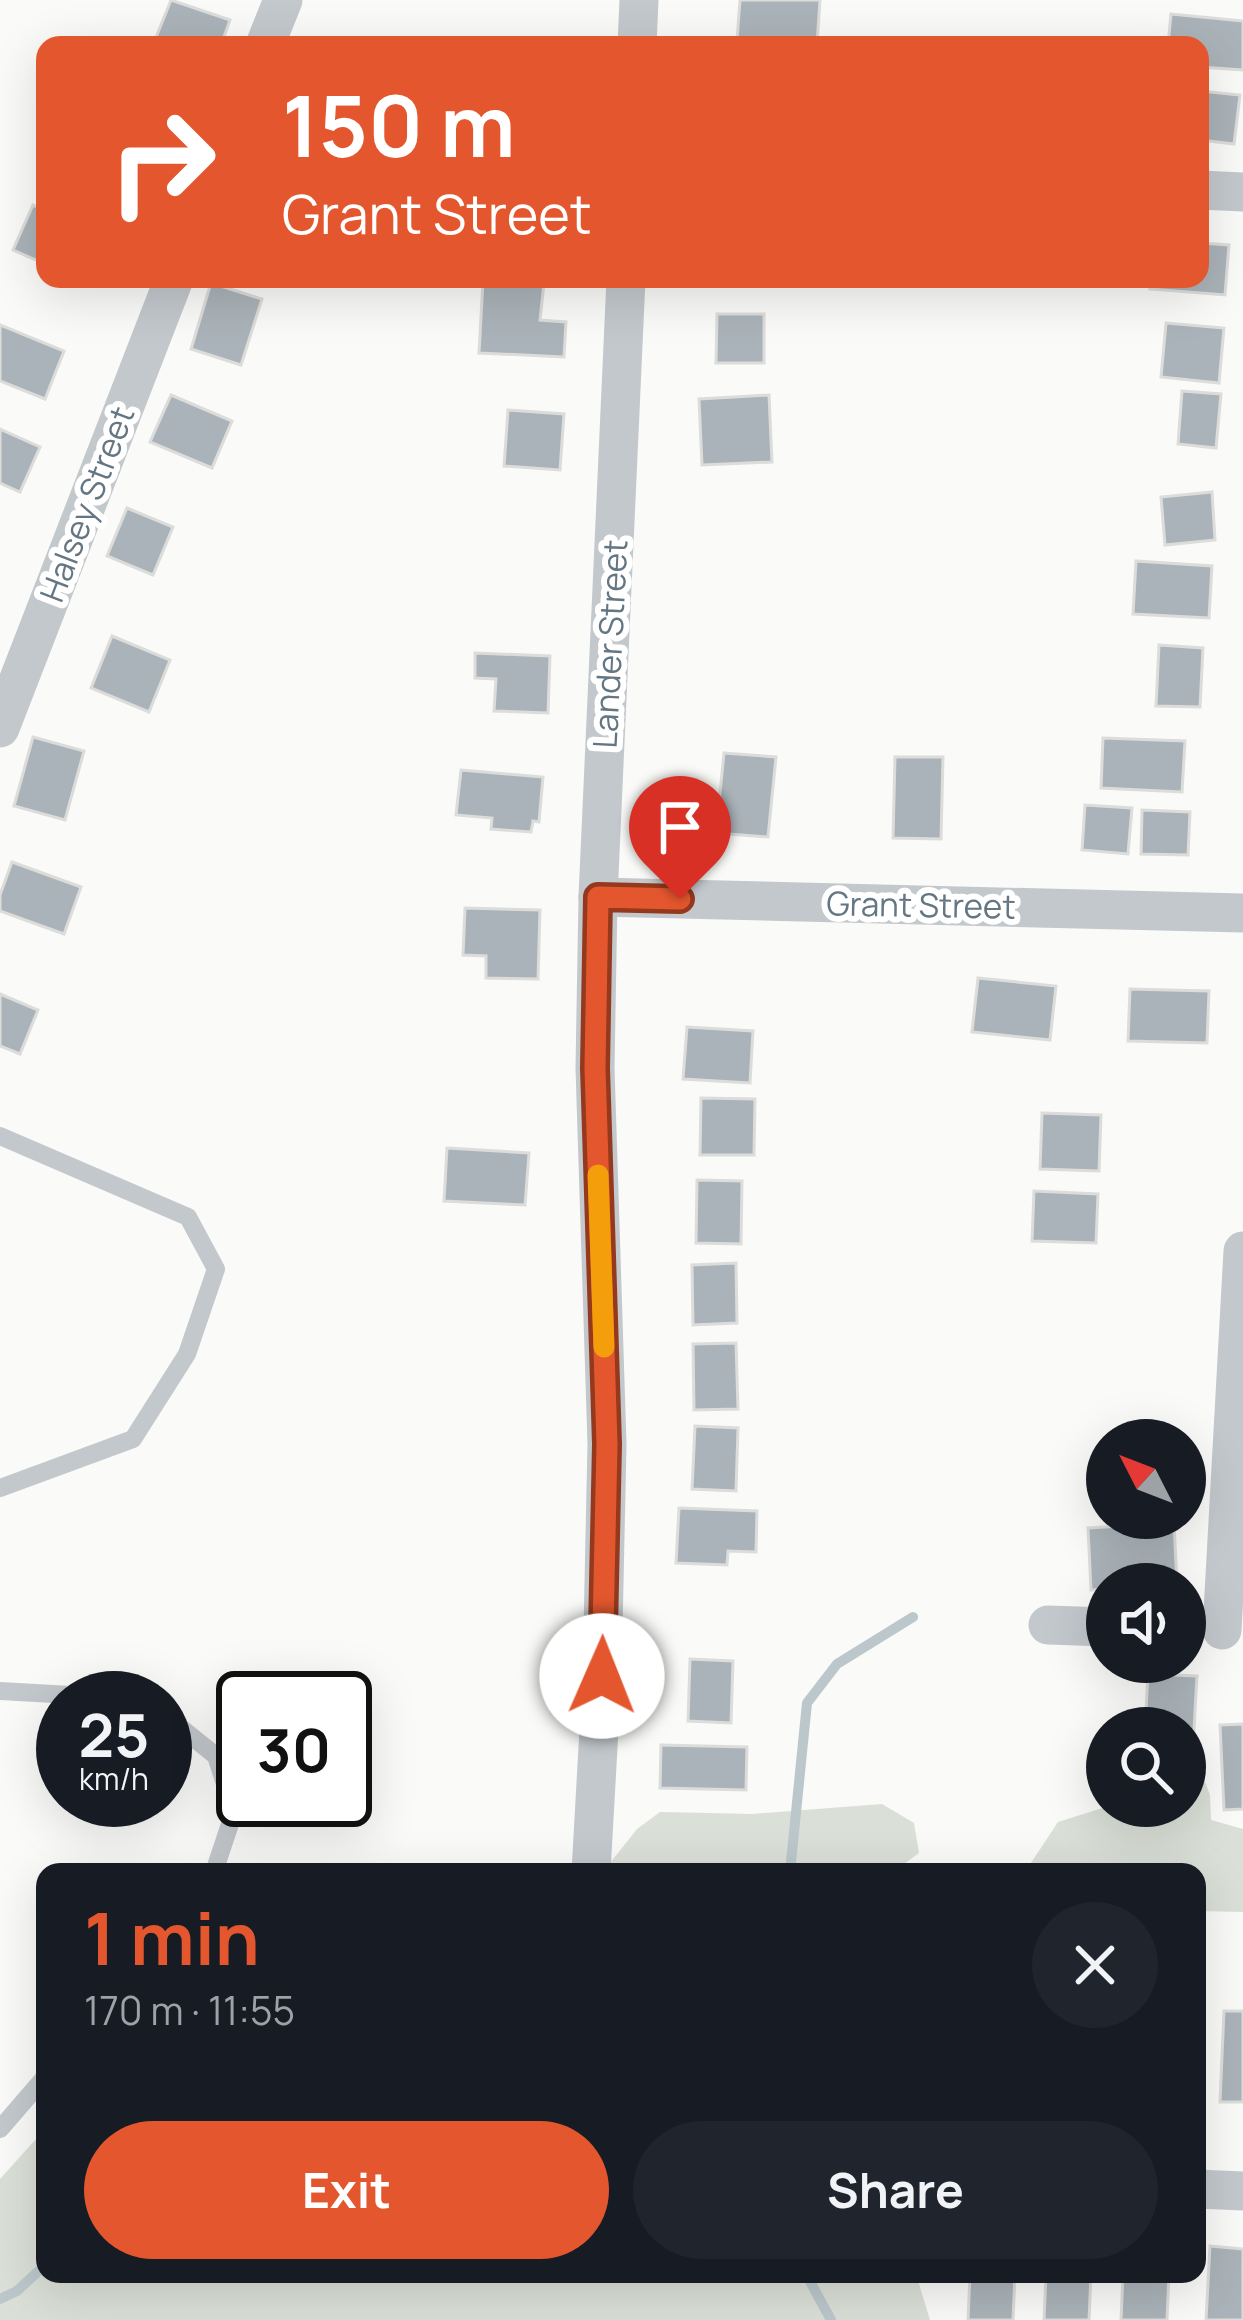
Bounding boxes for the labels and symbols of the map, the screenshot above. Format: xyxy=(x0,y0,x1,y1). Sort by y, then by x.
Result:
street label: Halsey Street xyxy=(29,400,144,608)
street label: Lander Street xyxy=(582,538,637,749)
pin xyxy=(629,776,731,899)
street label: Grant Street xyxy=(826,880,1016,929)
north arrow xyxy=(1086,1419,1206,1539)
position arrow xyxy=(539,1613,665,1739)
speed limit sign: 30 xyxy=(216,1671,372,1827)

